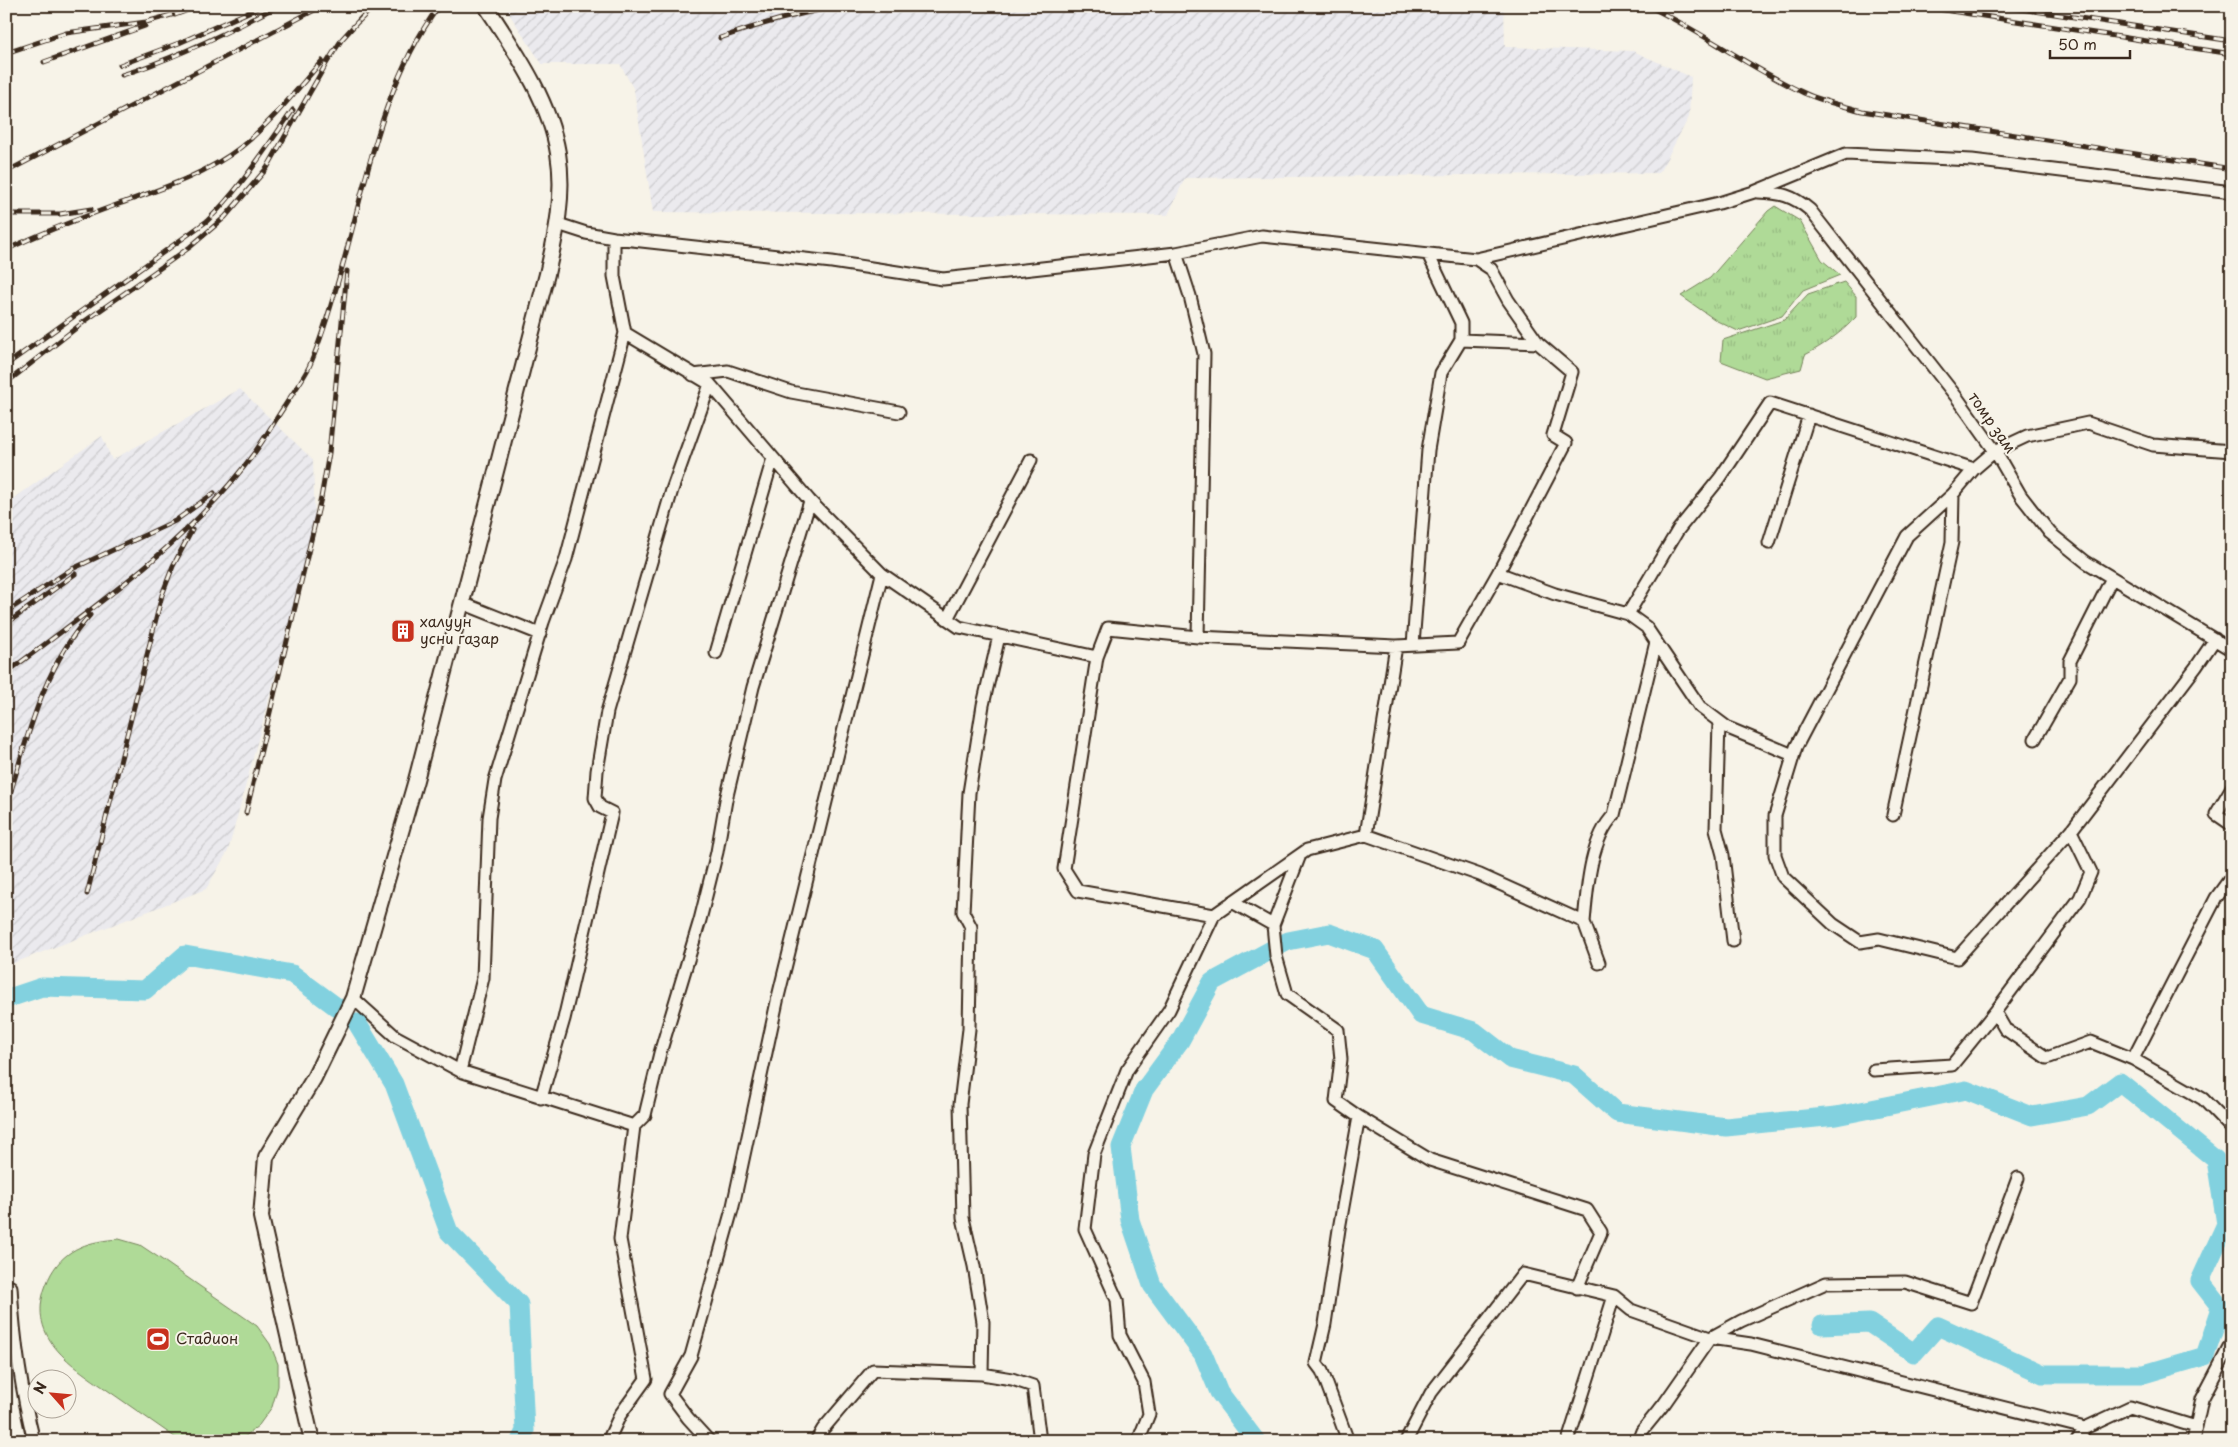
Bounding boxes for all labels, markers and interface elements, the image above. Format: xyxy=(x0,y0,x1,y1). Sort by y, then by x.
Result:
scale bar xyxy=(2050,28,2130,60)
text: 50 m xyxy=(2058,32,2097,55)
street label: томр зам xyxy=(1964,387,2023,458)
place label: халуун усни газар xyxy=(420,609,499,649)
building icon: халуун усни газар xyxy=(390,618,416,644)
sports icon: Стадион xyxy=(145,1326,171,1352)
place label: Стадион xyxy=(176,1326,238,1349)
north arrow xyxy=(28,1370,78,1420)
text: N xyxy=(28,1378,52,1398)

